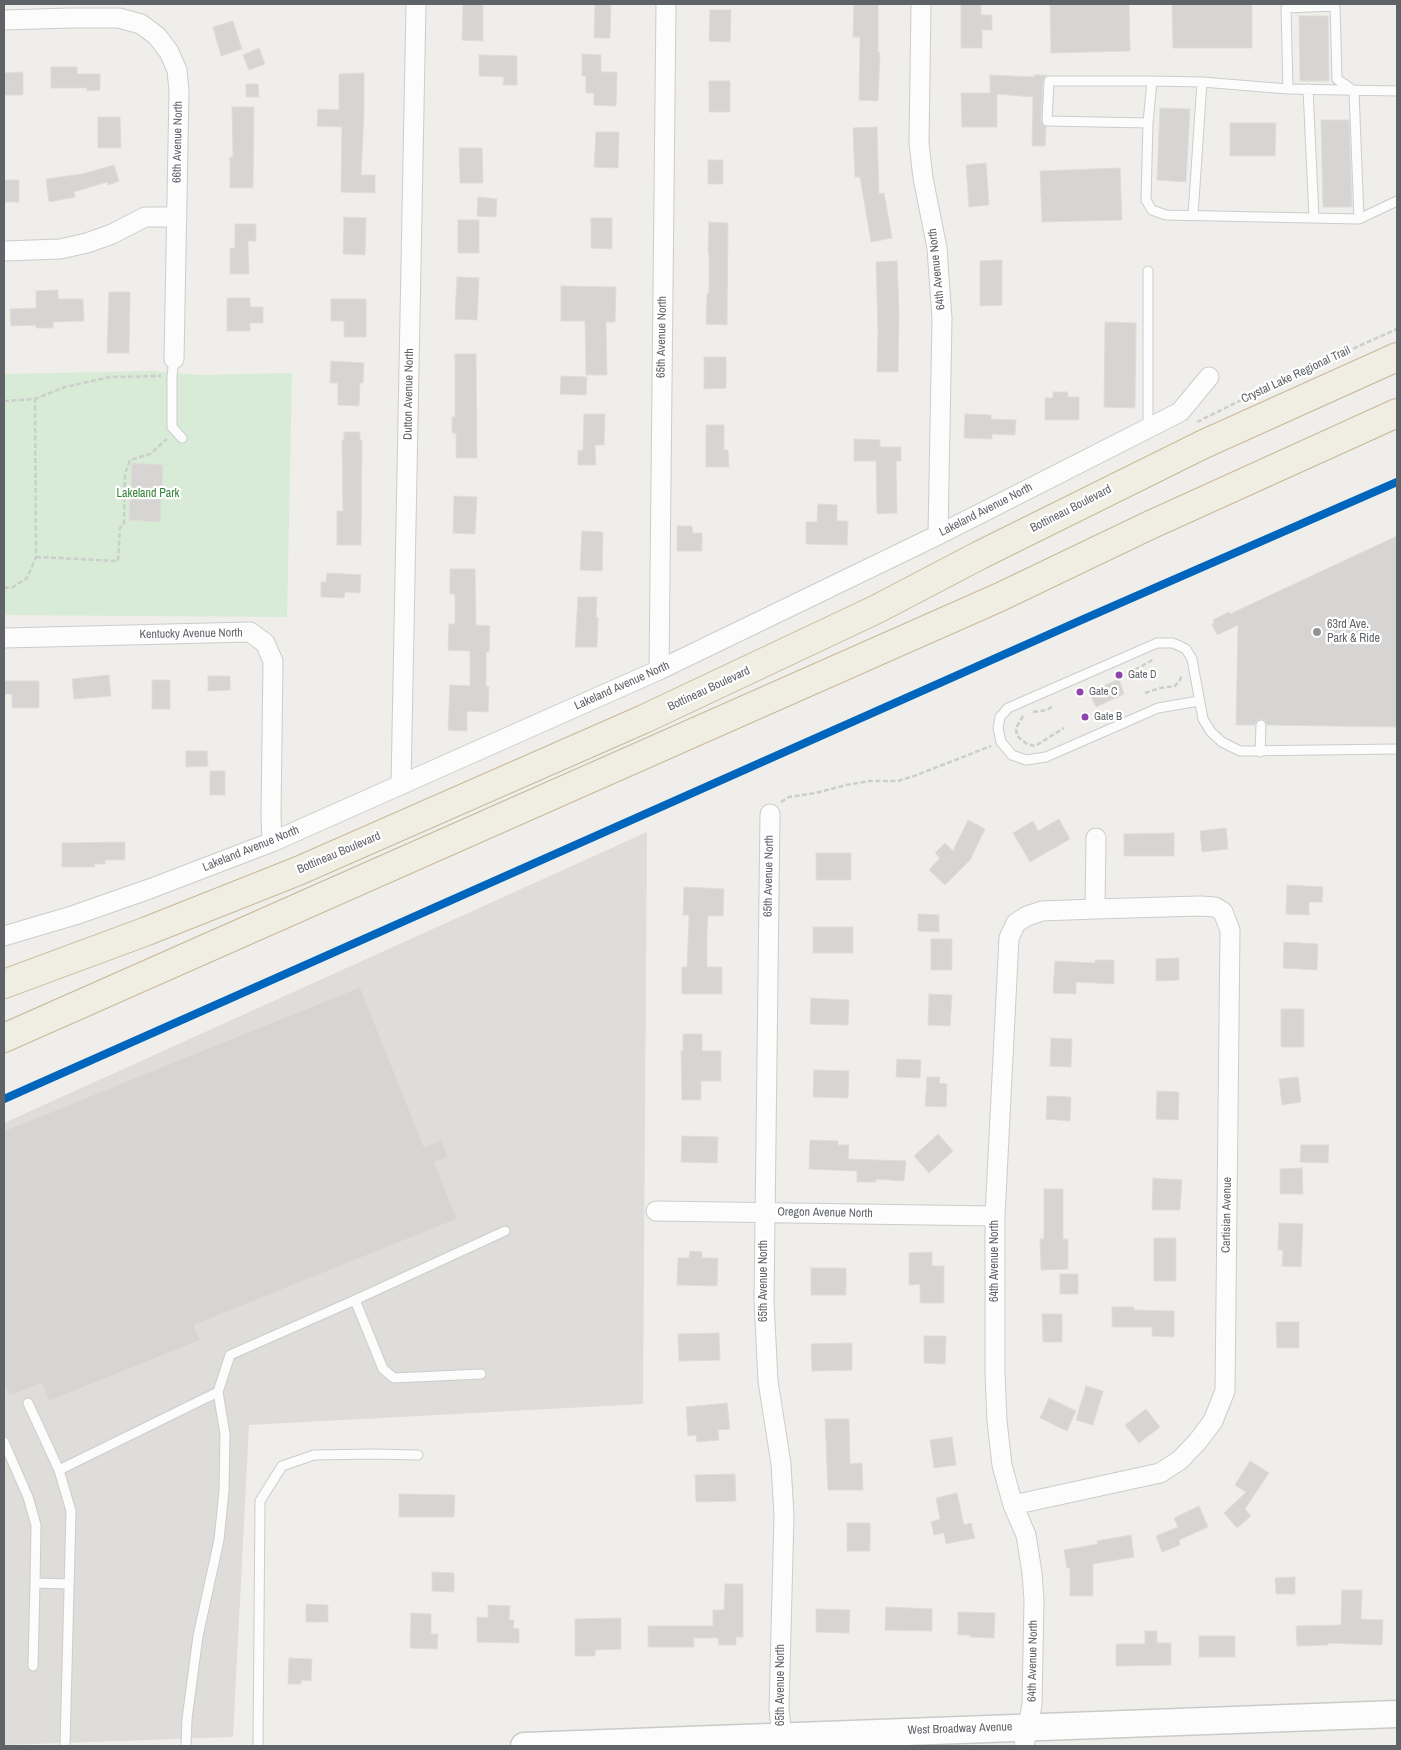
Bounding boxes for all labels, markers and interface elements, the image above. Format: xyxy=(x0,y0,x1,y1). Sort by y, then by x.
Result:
street label: 66th Avenue North xyxy=(170,101,186,183)
street label: 64th Avenue North xyxy=(926,228,948,310)
street label: 65th Avenue North xyxy=(654,296,670,378)
street label: Crystal Lake Regional Trail xyxy=(1239,343,1353,407)
street label: Dutton Avenue North xyxy=(401,348,417,440)
street label: Lakeland Avenue North xyxy=(937,480,1035,540)
street label: Bottineau Boulevard xyxy=(1028,482,1114,536)
park label: Lakeland Park xyxy=(117,487,179,501)
place label: 63rd Ave. Park & Ride xyxy=(1327,618,1380,646)
street label: Kentucky Avenue North xyxy=(139,626,243,642)
marker: 63rd Ave. Park & Ride xyxy=(1311,626,1323,638)
street label: Lakeland Avenue North xyxy=(572,659,672,713)
street label: Bottineau Boulevard xyxy=(666,664,752,714)
place label: Gate D xyxy=(1128,668,1157,682)
marker: Gate D xyxy=(1114,670,1124,680)
place label: Gate C xyxy=(1089,685,1118,699)
marker: Gate C xyxy=(1075,687,1085,697)
place label: Gate B xyxy=(1094,710,1122,724)
marker: Gate B xyxy=(1080,712,1090,722)
street label: Lakeland Avenue North xyxy=(201,823,301,875)
street label: Bottineau Boulevard xyxy=(295,829,383,877)
street label: 65th Avenue North xyxy=(761,835,777,917)
street label: Cartisian Avenue xyxy=(1219,1177,1235,1253)
street label: Oregon Avenue North xyxy=(777,1205,873,1221)
street label: 64th Avenue North xyxy=(988,1220,1002,1302)
street label: 65th Avenue North xyxy=(757,1240,771,1322)
street label: 64th Avenue North xyxy=(1025,1620,1041,1702)
street label: 65th Avenue North xyxy=(774,1644,788,1726)
street label: West Broadway Avenue xyxy=(907,1720,1013,1738)

